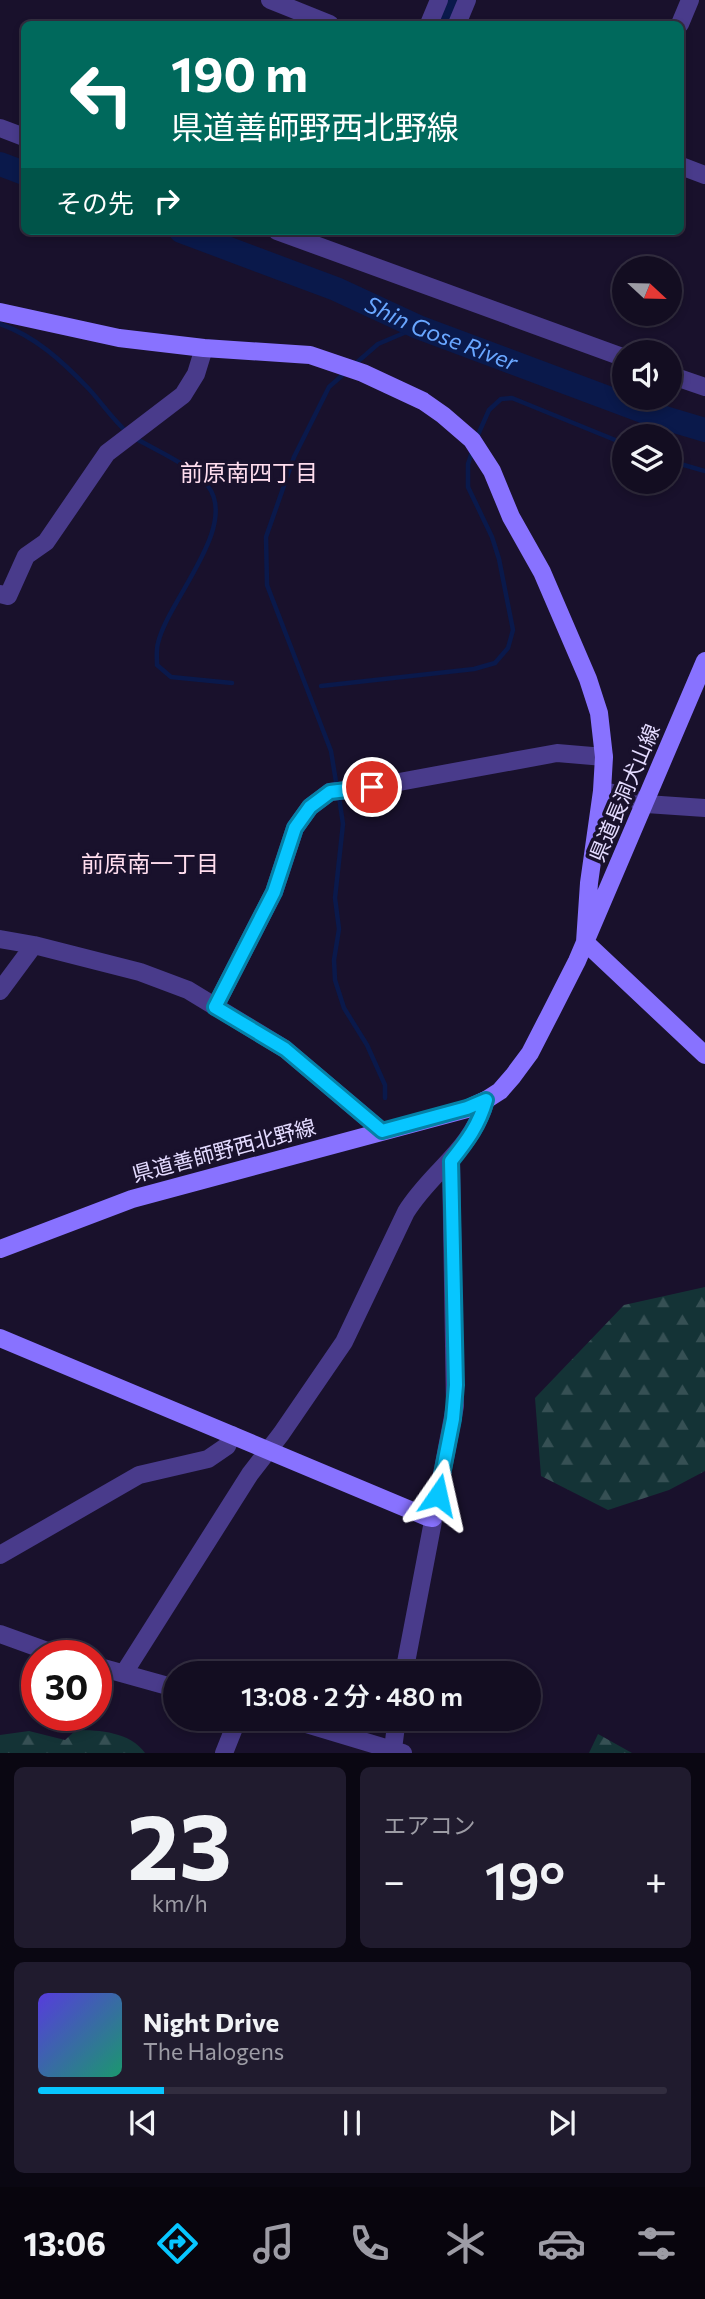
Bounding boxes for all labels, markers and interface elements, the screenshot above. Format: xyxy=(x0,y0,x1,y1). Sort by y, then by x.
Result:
text: 190 m xyxy=(171,42,308,102)
icon: left xyxy=(56,49,147,140)
text: 県道善師野西北野線 xyxy=(171,106,459,146)
icon: right xyxy=(148,182,186,220)
text: その先 xyxy=(56,187,134,218)
north arrow xyxy=(612,256,682,326)
map controls xyxy=(612,256,682,494)
water label: Shin Gose River xyxy=(361,290,522,376)
button: sound xyxy=(612,340,682,410)
button: layers xyxy=(612,424,682,494)
district label: 前原南四丁目 xyxy=(180,458,318,486)
street label: 県道長洞犬山線 xyxy=(583,720,664,865)
pin xyxy=(342,757,402,817)
icon: arrive xyxy=(353,768,391,806)
district label: 前原南一丁目 xyxy=(81,849,219,877)
street label: 県道善師野西北野線 xyxy=(129,1113,318,1186)
position arrow xyxy=(401,1458,475,1532)
speed limit sign: 30 xyxy=(21,1640,112,1731)
text: 13:08 · 2 分 · 480 m xyxy=(241,1680,463,1711)
text: 23 xyxy=(127,1787,232,1899)
text: エアコン xyxy=(384,1811,476,1839)
text: 19° xyxy=(485,1847,565,1911)
text: − xyxy=(384,1856,405,1903)
text: + xyxy=(645,1856,667,1903)
text: km/h xyxy=(152,1889,208,1917)
text: Night Drive xyxy=(143,2006,279,2037)
text: The Halogens xyxy=(143,2037,284,2065)
icon: previous xyxy=(124,2104,162,2142)
icon: pause xyxy=(333,2104,371,2142)
icon: next xyxy=(543,2104,581,2142)
icon: directions xyxy=(153,2219,202,2268)
icon: music xyxy=(249,2219,298,2268)
icon: phone xyxy=(345,2219,394,2268)
icon: climate xyxy=(441,2219,490,2268)
icon: car xyxy=(537,2219,586,2268)
icon: filters xyxy=(632,2219,681,2268)
text: 13:06 xyxy=(23,2223,106,2263)

